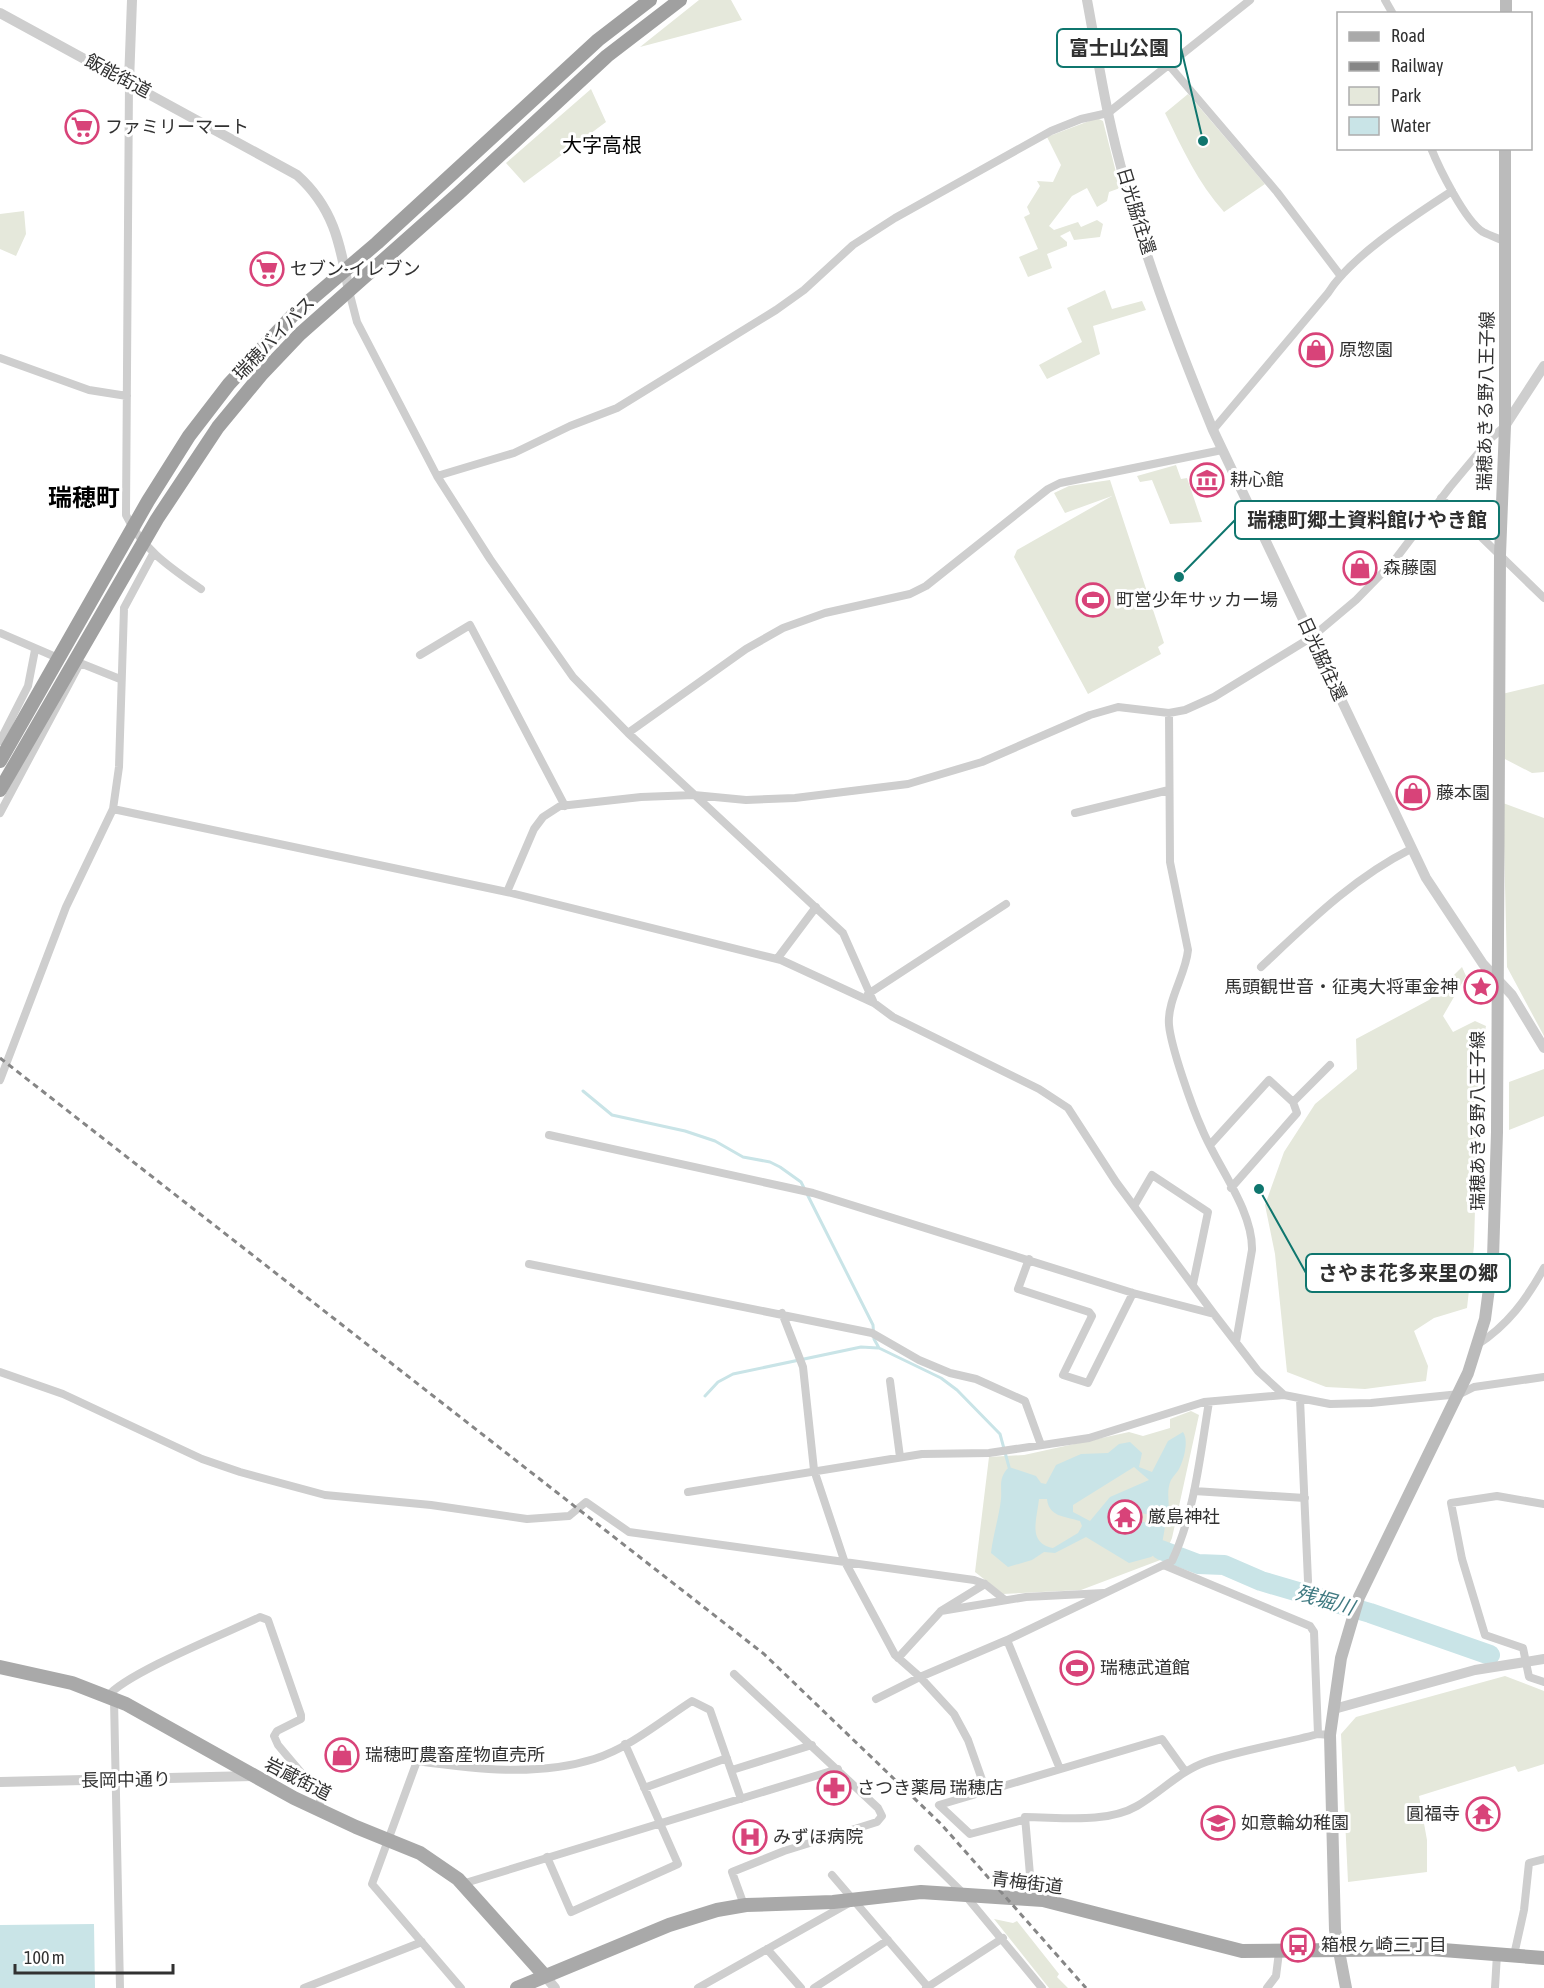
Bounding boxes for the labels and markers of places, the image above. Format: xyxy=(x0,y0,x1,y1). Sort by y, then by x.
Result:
callout: 富士山公園 xyxy=(1057,29,1181,67)
supermarket icon: ファミリーマート xyxy=(64,109,100,145)
place label: ファミリーマート xyxy=(105,116,249,137)
supermarket icon: セブン-イレブン xyxy=(249,251,285,287)
place label: セブン-イレブン xyxy=(290,258,421,279)
shop icon: 原惣園 xyxy=(1298,332,1334,368)
place label: 原惣園 xyxy=(1339,339,1393,360)
museum icon: 耕心館 xyxy=(1189,462,1225,498)
place label: 耕心館 xyxy=(1230,469,1284,490)
callout: 瑞穂町郷土資料館けやき館 xyxy=(1235,501,1499,539)
shop icon: 森藤園 xyxy=(1342,550,1378,586)
place label: 森藤園 xyxy=(1383,557,1437,578)
sports icon: 町営少年サッカー場 xyxy=(1075,582,1111,618)
place label: 町営少年サッカー場 xyxy=(1116,589,1278,610)
shop icon: 藤本園 xyxy=(1395,775,1431,811)
place label: 藤本園 xyxy=(1436,782,1490,803)
place icon: 馬頭観世音・征夷大将軍金神 xyxy=(1463,969,1499,1005)
place label: 馬頭観世音・征夷大将軍金神 xyxy=(1224,976,1458,997)
callout: さやま花多来里の郷 xyxy=(1306,1254,1510,1292)
temple icon: 厳島神社 xyxy=(1107,1499,1143,1535)
place label: 厳島神社 xyxy=(1148,1506,1220,1527)
sports icon: 瑞穂武道館 xyxy=(1059,1650,1095,1686)
place label: 瑞穂武道館 xyxy=(1100,1657,1190,1678)
shop icon: 瑞穂町農畜産物直売所 xyxy=(324,1737,360,1773)
place label: 瑞穂町農畜産物直売所 xyxy=(365,1744,545,1765)
pharmacy icon: さつき薬局 瑞穂店 xyxy=(816,1770,852,1806)
place label: さつき薬局 瑞穂店 xyxy=(857,1777,1003,1798)
temple icon: 圓福寺 xyxy=(1465,1796,1501,1832)
place label: 圓福寺 xyxy=(1406,1803,1460,1824)
school or university icon: 如意輪幼稚園 xyxy=(1200,1805,1236,1841)
place label: 如意輪幼稚園 xyxy=(1241,1812,1349,1833)
hospital icon: みずほ病院 xyxy=(732,1819,768,1855)
place label: みずほ病院 xyxy=(773,1826,863,1847)
bus stop icon: 箱根ヶ崎三丁目 xyxy=(1280,1927,1316,1963)
place label: 箱根ヶ崎三丁目 xyxy=(1321,1934,1447,1955)

